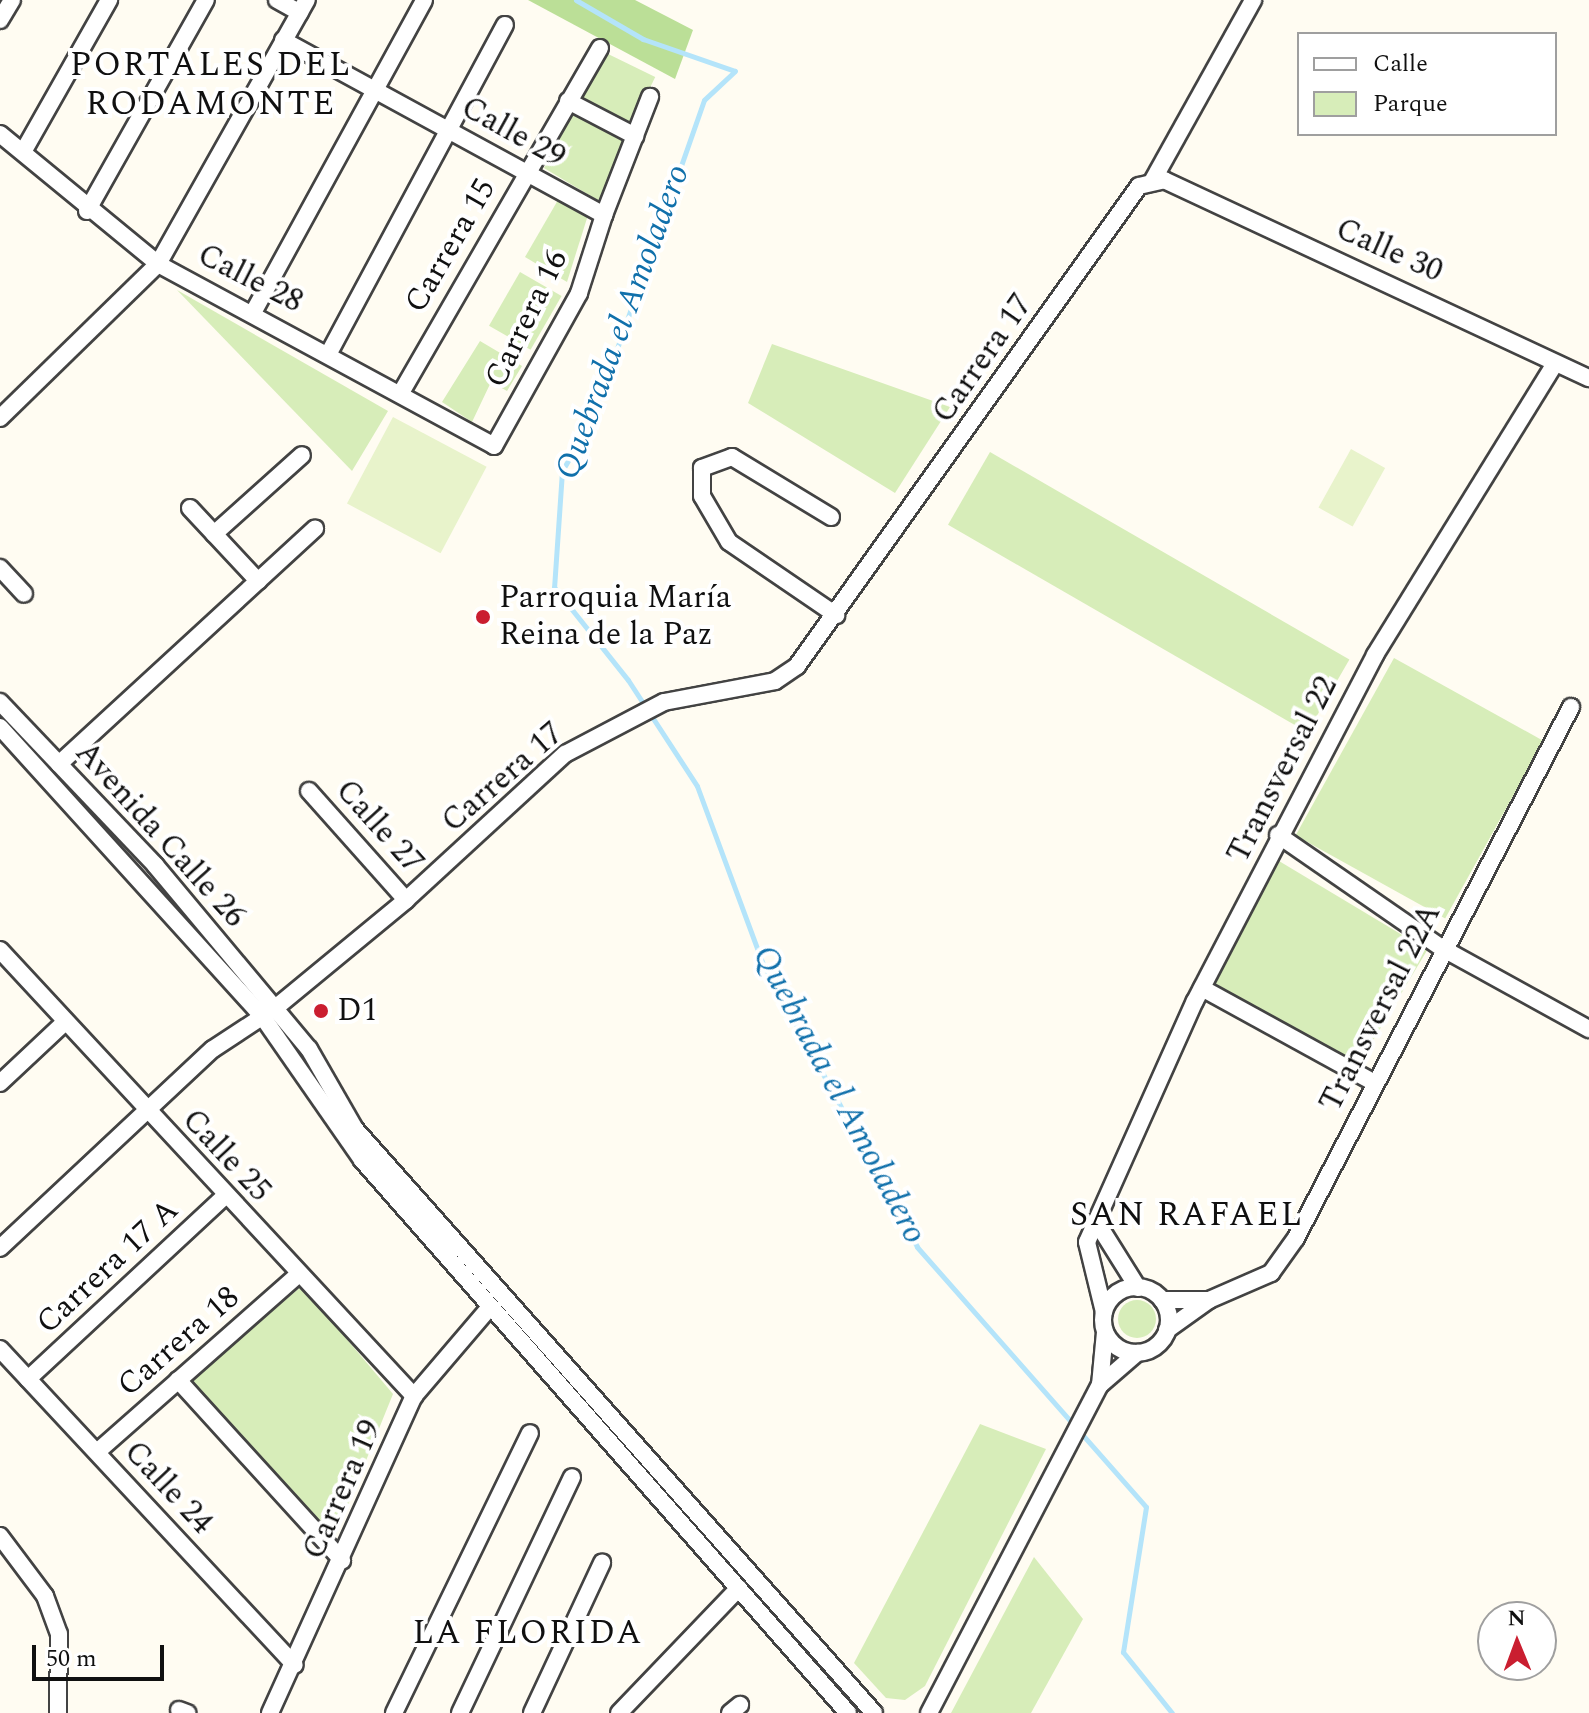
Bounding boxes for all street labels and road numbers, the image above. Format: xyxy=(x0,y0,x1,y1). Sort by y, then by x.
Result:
street label: Calle 29 xyxy=(454,89,572,177)
street label: Carrera 15 xyxy=(397,172,505,320)
street label: Calle 30 xyxy=(1330,210,1448,292)
street label: Calle 28 xyxy=(191,236,309,322)
street label: Carrera 16 xyxy=(477,244,577,394)
street label: Carrera 17 xyxy=(925,287,1041,431)
street label: Transversal 22 xyxy=(1220,670,1346,870)
street label: Carrera 17 xyxy=(434,715,572,841)
street label: Avenida Calle 26 xyxy=(67,734,253,936)
street label: Calle 27 xyxy=(327,772,431,882)
street label: Transversal 22A xyxy=(1312,898,1450,1118)
street label: Calle 25 xyxy=(173,1102,279,1210)
street label: Carrera 17 A xyxy=(29,1191,187,1343)
street label: Carrera 18 xyxy=(110,1279,248,1405)
street label: Carrera 19 xyxy=(295,1414,391,1566)
street label: Calle 24 xyxy=(115,1434,221,1542)

